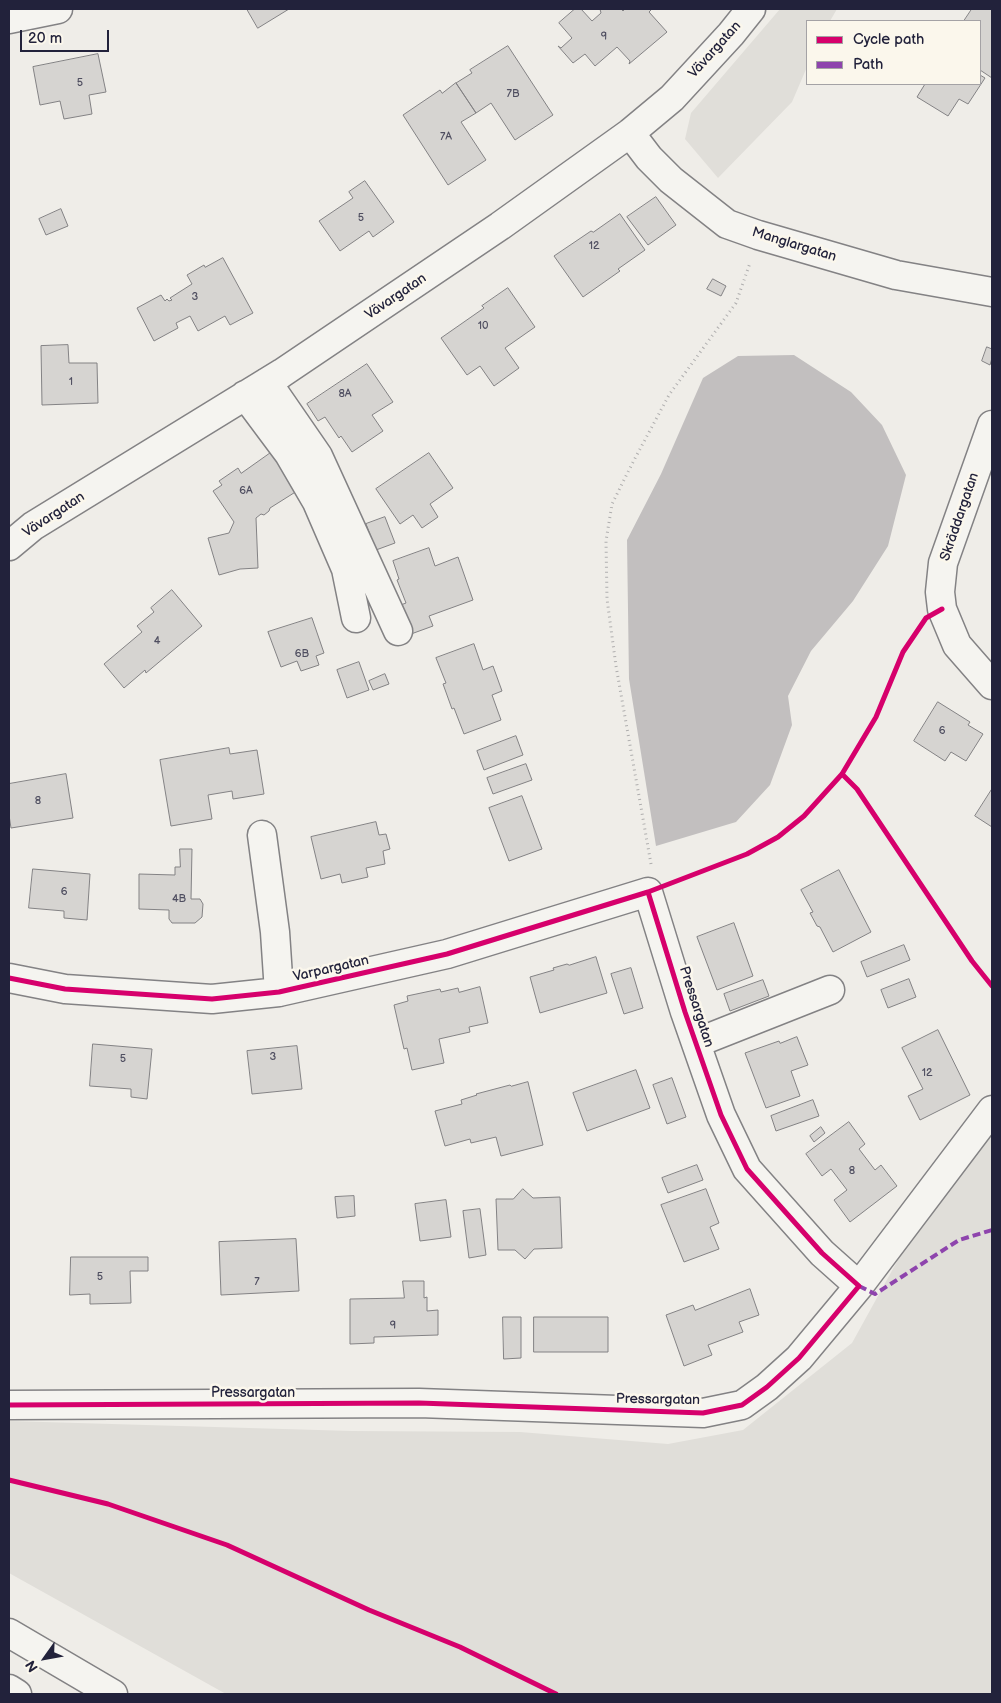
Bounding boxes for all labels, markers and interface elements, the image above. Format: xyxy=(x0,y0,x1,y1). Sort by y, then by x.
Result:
street label: Vävargatan xyxy=(685,18,745,82)
scale bar xyxy=(22,20,111,52)
legend xyxy=(806,20,981,85)
text: 20 m xyxy=(28,29,62,48)
house number: 9 xyxy=(601,30,607,44)
text: Cycle path xyxy=(853,30,924,49)
text: Path xyxy=(853,55,883,74)
house number: 5 xyxy=(77,76,83,90)
house number: 7B xyxy=(507,87,519,101)
house number: 7A xyxy=(440,130,452,144)
house number: 5 xyxy=(358,211,364,225)
street label: Manglargatan xyxy=(750,224,838,266)
house number: 12 xyxy=(589,239,599,253)
street label: Vävargatan xyxy=(362,270,430,324)
house number: 3 xyxy=(192,290,198,304)
house number: 10 xyxy=(478,319,488,333)
house number: 1 xyxy=(69,375,73,389)
house number: 8A xyxy=(338,387,352,401)
street label: Skräddargatan xyxy=(937,471,983,563)
house number: 6A xyxy=(239,484,253,498)
street label: Vävargatan xyxy=(20,489,88,541)
house number: 4 xyxy=(154,634,160,648)
house number: 6B xyxy=(295,647,309,661)
house number: 6 xyxy=(939,724,945,738)
house number: 8 xyxy=(35,794,41,808)
house number: 6 xyxy=(61,885,67,899)
house number: 4B xyxy=(172,892,186,906)
street label: Varpargatan xyxy=(292,952,370,986)
street label: Pressargatan xyxy=(675,964,717,1050)
house number: 3 xyxy=(270,1050,276,1064)
house number: 5 xyxy=(120,1052,126,1066)
house number: 12 xyxy=(922,1066,932,1080)
house number: 8 xyxy=(849,1164,855,1178)
house number: 5 xyxy=(97,1270,103,1284)
house number: 7 xyxy=(254,1275,260,1289)
house number: 9 xyxy=(390,1319,396,1333)
street label: Pressargatan xyxy=(211,1385,295,1401)
street label: Pressargatan xyxy=(616,1391,700,1409)
north arrow xyxy=(20,1633,70,1683)
text: N xyxy=(22,1657,42,1675)

